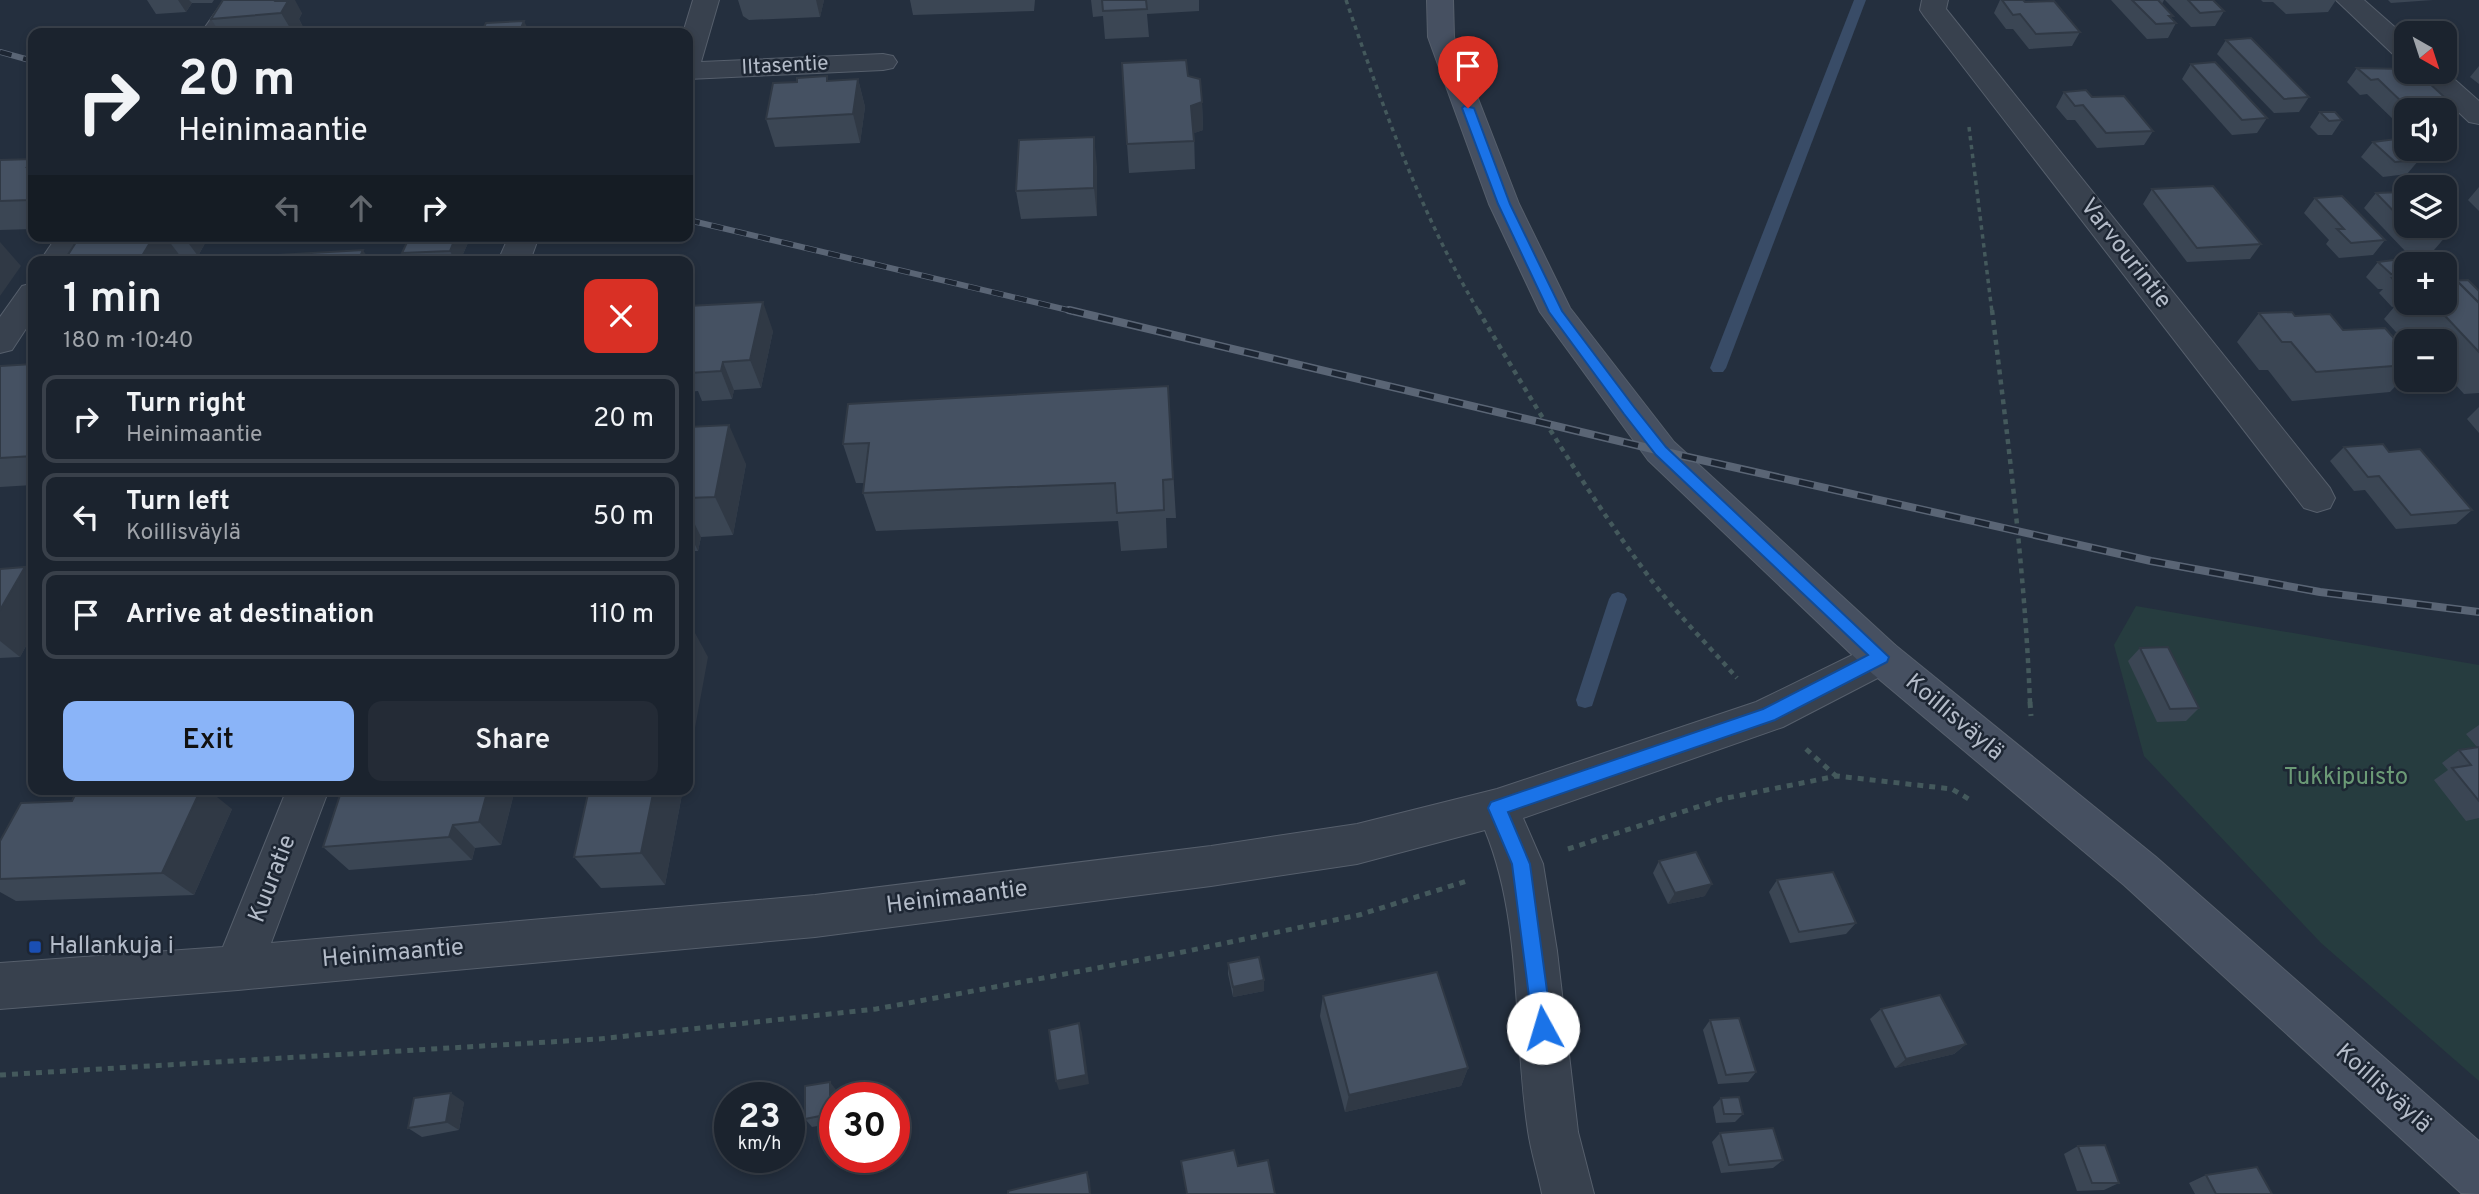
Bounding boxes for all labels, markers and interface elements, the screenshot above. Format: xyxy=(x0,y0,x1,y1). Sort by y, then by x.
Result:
north arrow xyxy=(2394,21,2457,84)
map controls xyxy=(2394,21,2457,392)
pin xyxy=(1438,36,1498,108)
icon: arrive xyxy=(1449,47,1487,85)
street label: Iltasentie xyxy=(741,50,829,82)
text: 20 m xyxy=(178,51,295,113)
icon: right xyxy=(63,56,154,147)
button: sound xyxy=(2394,98,2457,161)
text: Heinimaantie xyxy=(178,112,368,152)
button: layers xyxy=(2394,175,2457,238)
icon: left xyxy=(269,189,307,227)
icon: ahead xyxy=(342,189,380,227)
icon: right xyxy=(415,189,453,227)
street label: Varvourintie xyxy=(2073,193,2177,315)
button: + xyxy=(2394,252,2457,315)
text: 1 min xyxy=(63,274,162,327)
button: close xyxy=(584,279,658,353)
text: 180 m · 10:40 xyxy=(63,327,193,356)
button: − xyxy=(2394,329,2457,392)
text: Turn right xyxy=(126,388,246,421)
icon: right xyxy=(67,400,105,438)
text: 20 m xyxy=(593,403,654,436)
text: Heinimaantie xyxy=(126,421,262,450)
text: Turn left xyxy=(126,486,230,519)
icon: left xyxy=(67,498,105,536)
text: 50 m xyxy=(593,501,654,534)
text: Koillisväylä xyxy=(126,519,241,548)
icon: arrive xyxy=(67,596,105,634)
text: Arrive at destination xyxy=(126,599,374,632)
text: 110 m xyxy=(590,599,654,632)
street label: Koillisväylä xyxy=(1898,668,2010,768)
button: Exit xyxy=(63,701,354,781)
button: Share xyxy=(368,701,658,781)
park label: Tukkipuisto xyxy=(2284,763,2408,793)
street label: Kuuratie xyxy=(243,831,303,927)
street label: Heinimaantie xyxy=(885,874,1029,922)
place label: Hallankuja i xyxy=(49,932,174,962)
street label: Heinimaantie xyxy=(321,933,465,975)
marker: Hallankuja i xyxy=(27,939,43,955)
position arrow xyxy=(1506,991,1580,1065)
street label: Koillisväylä xyxy=(2328,1038,2438,1140)
speed limit sign: 30 xyxy=(819,1082,910,1173)
text: 23 xyxy=(738,1096,781,1140)
text: km/h xyxy=(738,1133,781,1156)

